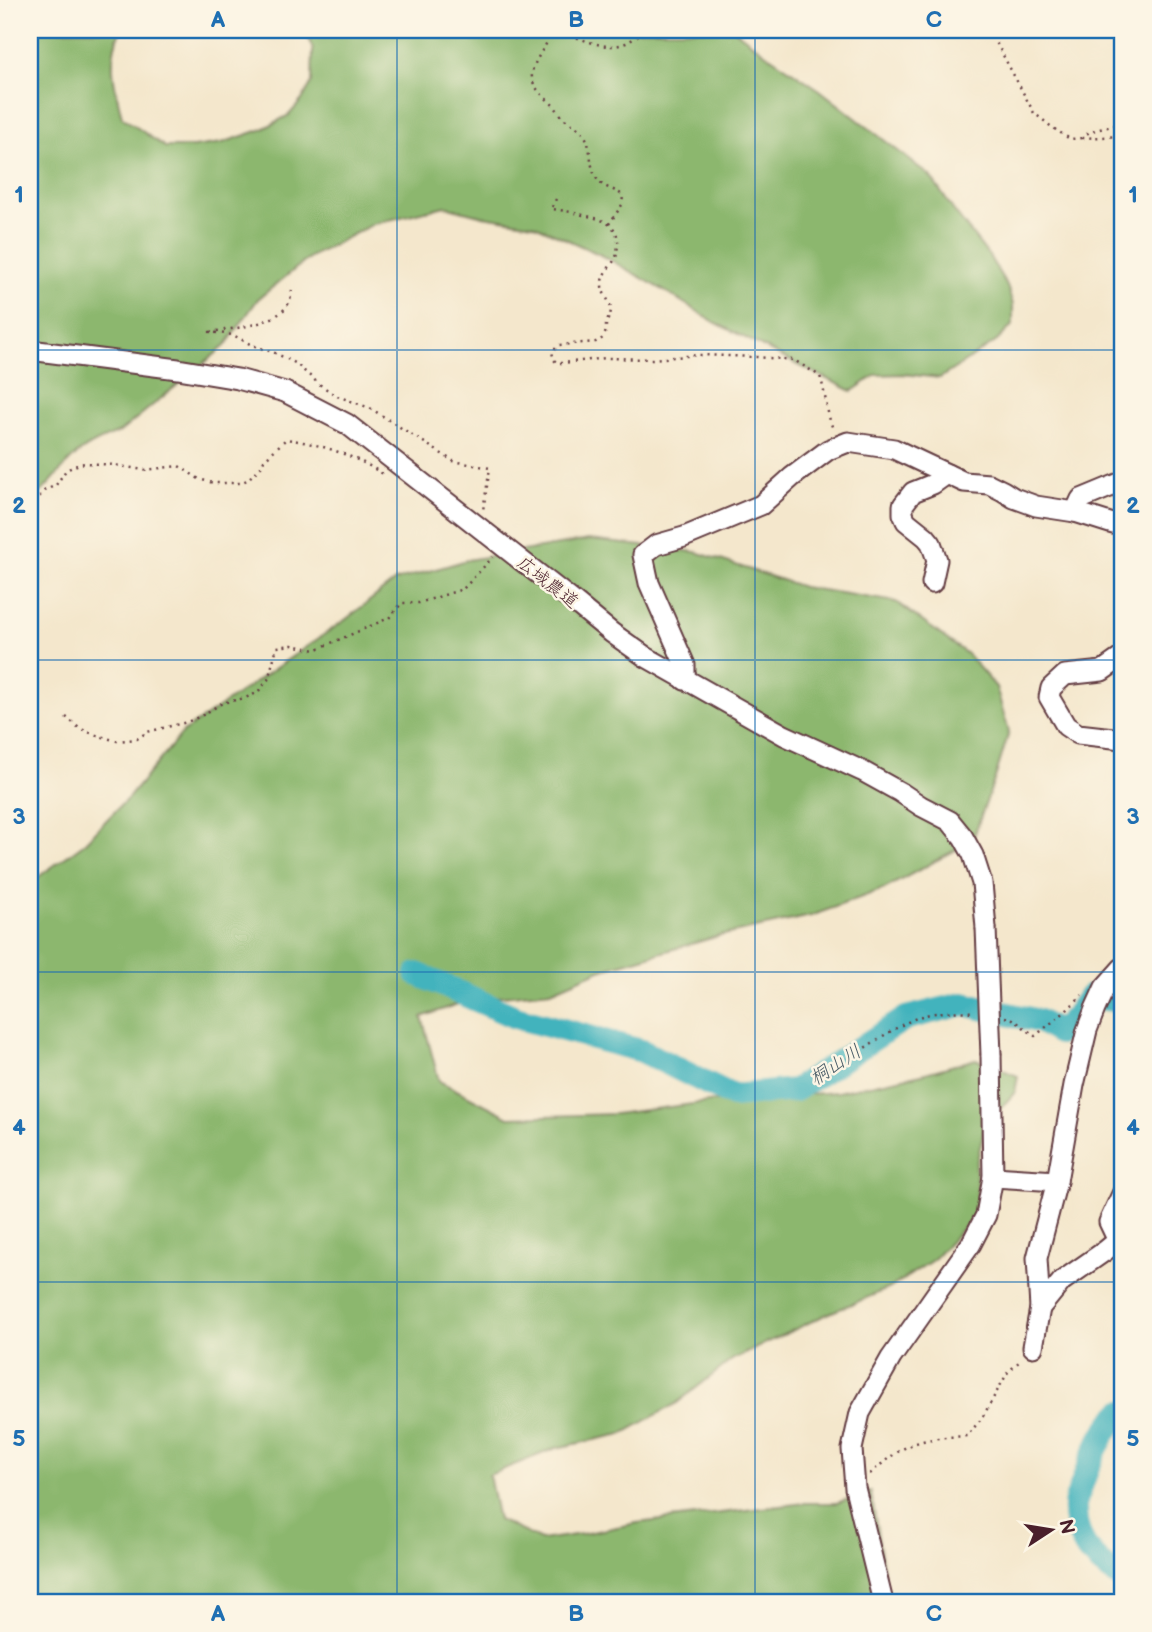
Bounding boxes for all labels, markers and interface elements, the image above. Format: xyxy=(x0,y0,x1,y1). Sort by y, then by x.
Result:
text: A xyxy=(210,6,226,34)
text: B xyxy=(568,6,584,34)
text: C xyxy=(926,6,942,34)
text: 1 xyxy=(14,181,24,209)
text: 1 xyxy=(1128,181,1138,209)
text: 2 xyxy=(12,492,26,520)
text: 2 xyxy=(1126,492,1140,520)
street label: 広域農道 xyxy=(513,552,583,613)
text: 3 xyxy=(12,803,26,831)
text: 3 xyxy=(1126,803,1140,831)
water label: 桐山川 xyxy=(806,1040,866,1090)
text: 4 xyxy=(12,1114,26,1142)
text: 4 xyxy=(1126,1114,1140,1142)
text: 5 xyxy=(12,1425,26,1453)
text: 5 xyxy=(1126,1425,1140,1453)
north arrow xyxy=(1016,1496,1086,1566)
text: N xyxy=(1053,1517,1079,1536)
text: A xyxy=(210,1600,226,1628)
text: B xyxy=(568,1600,584,1628)
text: C xyxy=(926,1600,942,1628)

